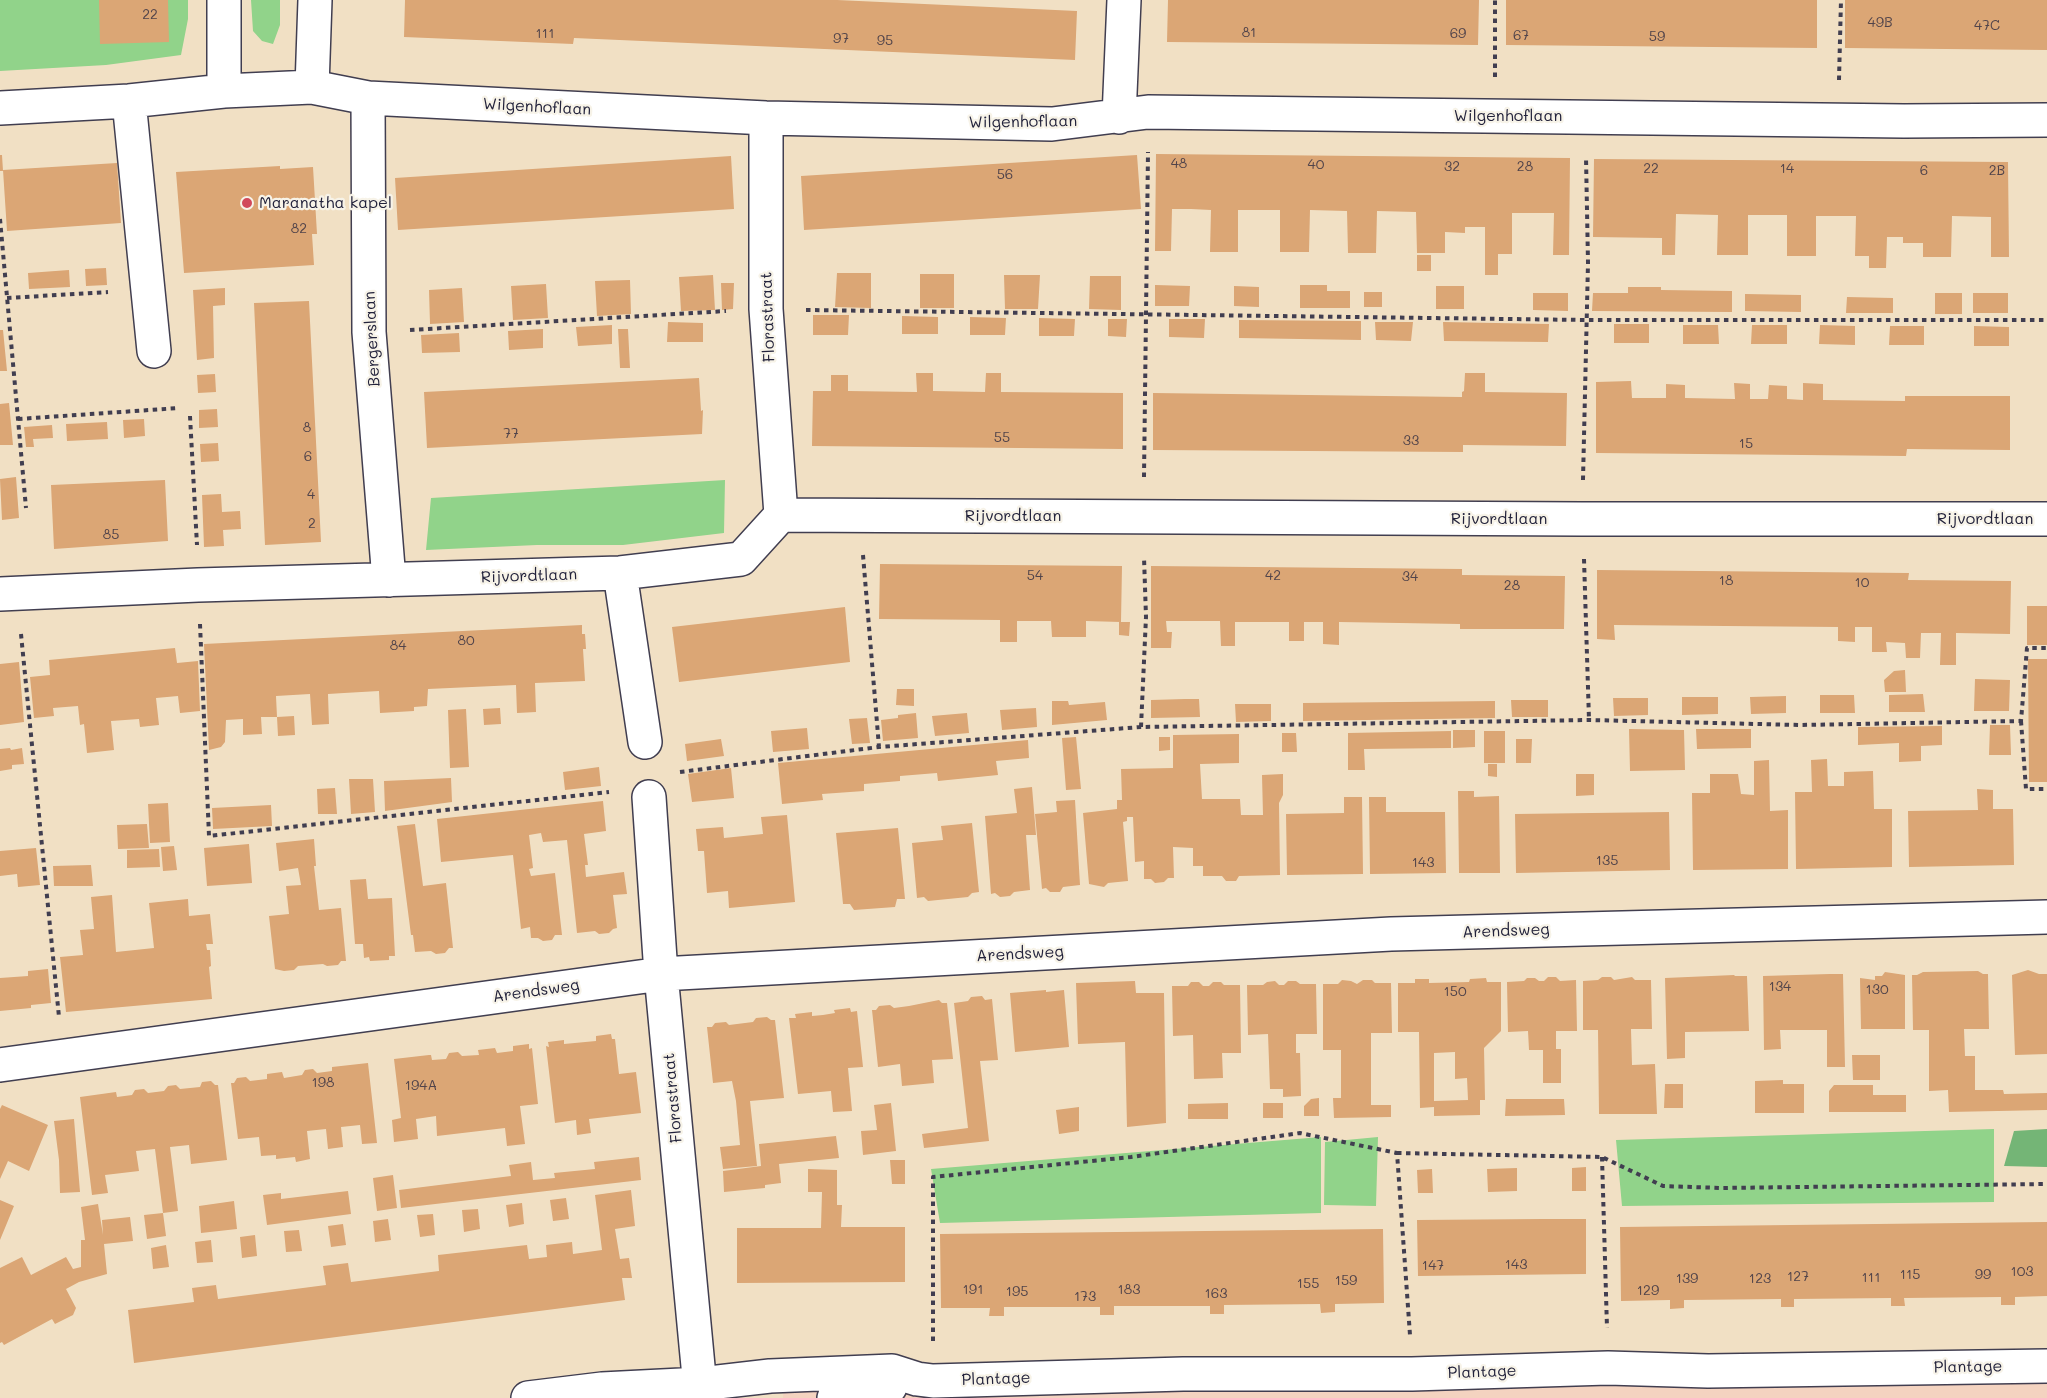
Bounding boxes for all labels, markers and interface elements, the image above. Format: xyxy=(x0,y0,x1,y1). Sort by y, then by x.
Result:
house number: 22 xyxy=(142,7,158,23)
house number: 49B xyxy=(1867,15,1893,31)
house number: 47C xyxy=(1974,18,2000,34)
house number: 81 xyxy=(1242,25,1256,41)
house number: 111 xyxy=(536,26,554,42)
house number: 69 xyxy=(1450,26,1466,42)
house number: 67 xyxy=(1513,28,1529,44)
house number: 59 xyxy=(1649,29,1665,45)
house number: 97 xyxy=(833,31,849,47)
house number: 95 xyxy=(877,33,893,49)
street label: Wilgenhoflaan xyxy=(482,95,592,119)
street label: Wilgenhoflaan xyxy=(1454,106,1562,126)
street label: Wilgenhoflaan xyxy=(969,111,1077,133)
house number: 48 xyxy=(1171,156,1187,172)
house number: 40 xyxy=(1308,157,1324,173)
house number: 32 xyxy=(1444,159,1460,175)
house number: 28 xyxy=(1517,159,1533,175)
house number: 22 xyxy=(1643,161,1659,177)
house number: 14 xyxy=(1780,161,1794,177)
house number: 6 xyxy=(1920,163,1928,179)
house number: 2B xyxy=(1989,163,2005,179)
house number: 56 xyxy=(997,167,1013,183)
place label: Maranatha kapel xyxy=(259,193,392,213)
marker: Maranatha kapel xyxy=(240,196,254,210)
house number: 82 xyxy=(291,221,307,237)
street label: Florastraat xyxy=(757,272,779,362)
street label: Bergerslaan xyxy=(360,291,384,387)
house number: 8 xyxy=(303,420,311,436)
house number: 77 xyxy=(503,426,519,442)
house number: 55 xyxy=(994,430,1010,446)
house number: 33 xyxy=(1403,433,1419,449)
house number: 15 xyxy=(1739,436,1753,452)
house number: 6 xyxy=(304,449,312,465)
house number: 4 xyxy=(307,487,315,503)
street label: Rijvordtlaan xyxy=(965,506,1061,526)
street label: Rijvordtlaan xyxy=(1451,509,1547,529)
street label: Rijvordtlaan xyxy=(1937,509,2033,529)
house number: 2 xyxy=(308,516,316,532)
house number: 85 xyxy=(103,527,119,543)
street label: Rijvordtlaan xyxy=(480,565,578,587)
house number: 54 xyxy=(1027,568,1043,584)
house number: 42 xyxy=(1265,568,1281,584)
house number: 34 xyxy=(1402,569,1418,585)
house number: 18 xyxy=(1719,573,1733,589)
house number: 10 xyxy=(1855,575,1869,591)
house number: 28 xyxy=(1504,578,1520,594)
house number: 80 xyxy=(457,633,475,649)
house number: 84 xyxy=(390,638,406,654)
house number: 135 xyxy=(1596,853,1618,869)
house number: 143 xyxy=(1412,855,1434,871)
street label: Arendsweg xyxy=(1462,920,1550,942)
street label: Arendsweg xyxy=(976,942,1064,966)
street label: Arendsweg xyxy=(491,975,581,1007)
house number: 134 xyxy=(1769,979,1791,995)
house number: 130 xyxy=(1865,982,1889,998)
house number: 150 xyxy=(1443,984,1467,1000)
street label: Florastraat xyxy=(660,1052,686,1144)
house number: 198 xyxy=(311,1075,335,1091)
house number: 194A xyxy=(405,1078,437,1094)
house number: 143 xyxy=(1505,1257,1527,1273)
house number: 147 xyxy=(1422,1258,1444,1274)
house number: 103 xyxy=(2010,1264,2034,1280)
house number: 115 xyxy=(1900,1267,1920,1283)
house number: 99 xyxy=(1975,1267,1991,1283)
house number: 127 xyxy=(1787,1269,1809,1285)
house number: 111 xyxy=(1862,1270,1880,1286)
house number: 139 xyxy=(1676,1271,1698,1287)
house number: 123 xyxy=(1749,1271,1771,1287)
house number: 159 xyxy=(1335,1273,1357,1289)
house number: 155 xyxy=(1297,1276,1319,1292)
house number: 191 xyxy=(963,1282,983,1298)
house number: 183 xyxy=(1118,1282,1140,1298)
house number: 129 xyxy=(1637,1283,1659,1299)
house number: 195 xyxy=(1006,1284,1028,1300)
house number: 163 xyxy=(1205,1286,1227,1302)
house number: 173 xyxy=(1074,1289,1096,1305)
street label: Plantage xyxy=(1933,1357,2003,1377)
street label: Plantage xyxy=(1447,1361,1517,1383)
street label: Plantage xyxy=(961,1368,1031,1390)

